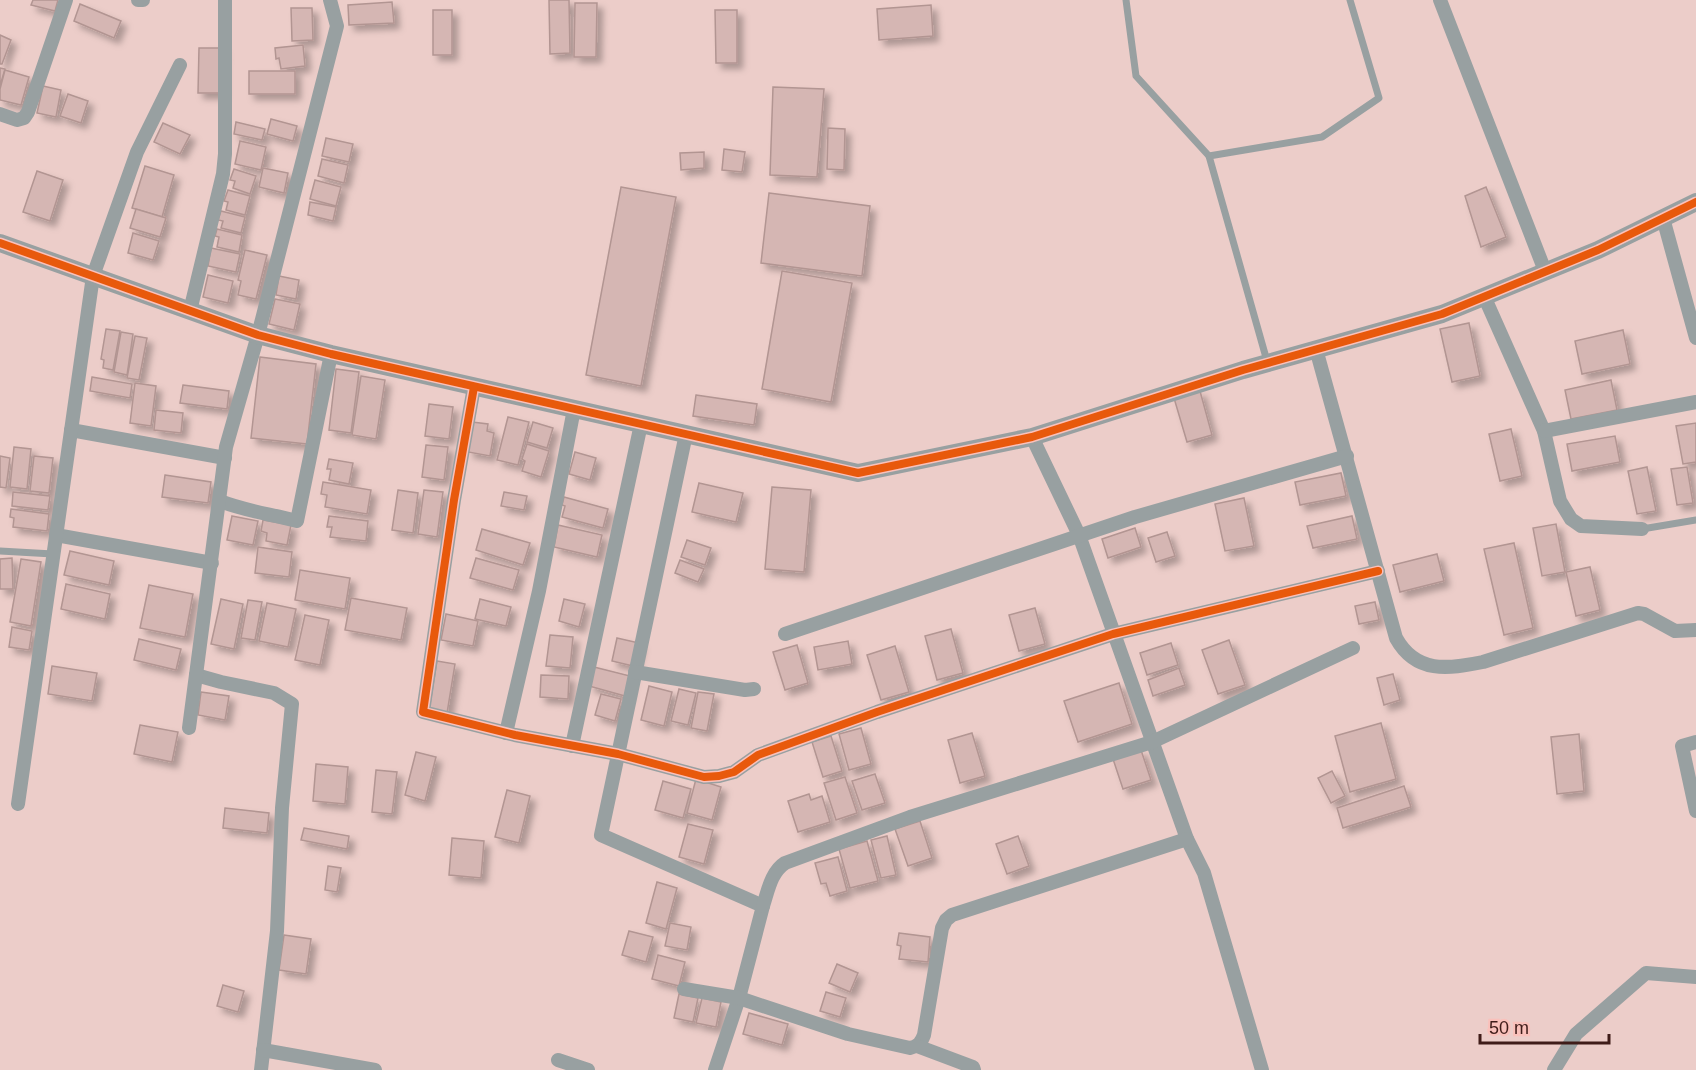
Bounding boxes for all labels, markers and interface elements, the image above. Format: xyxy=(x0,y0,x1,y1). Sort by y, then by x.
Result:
scale bar xyxy=(1480,1007,1609,1045)
text: 50 m xyxy=(1489,1018,1529,1038)

